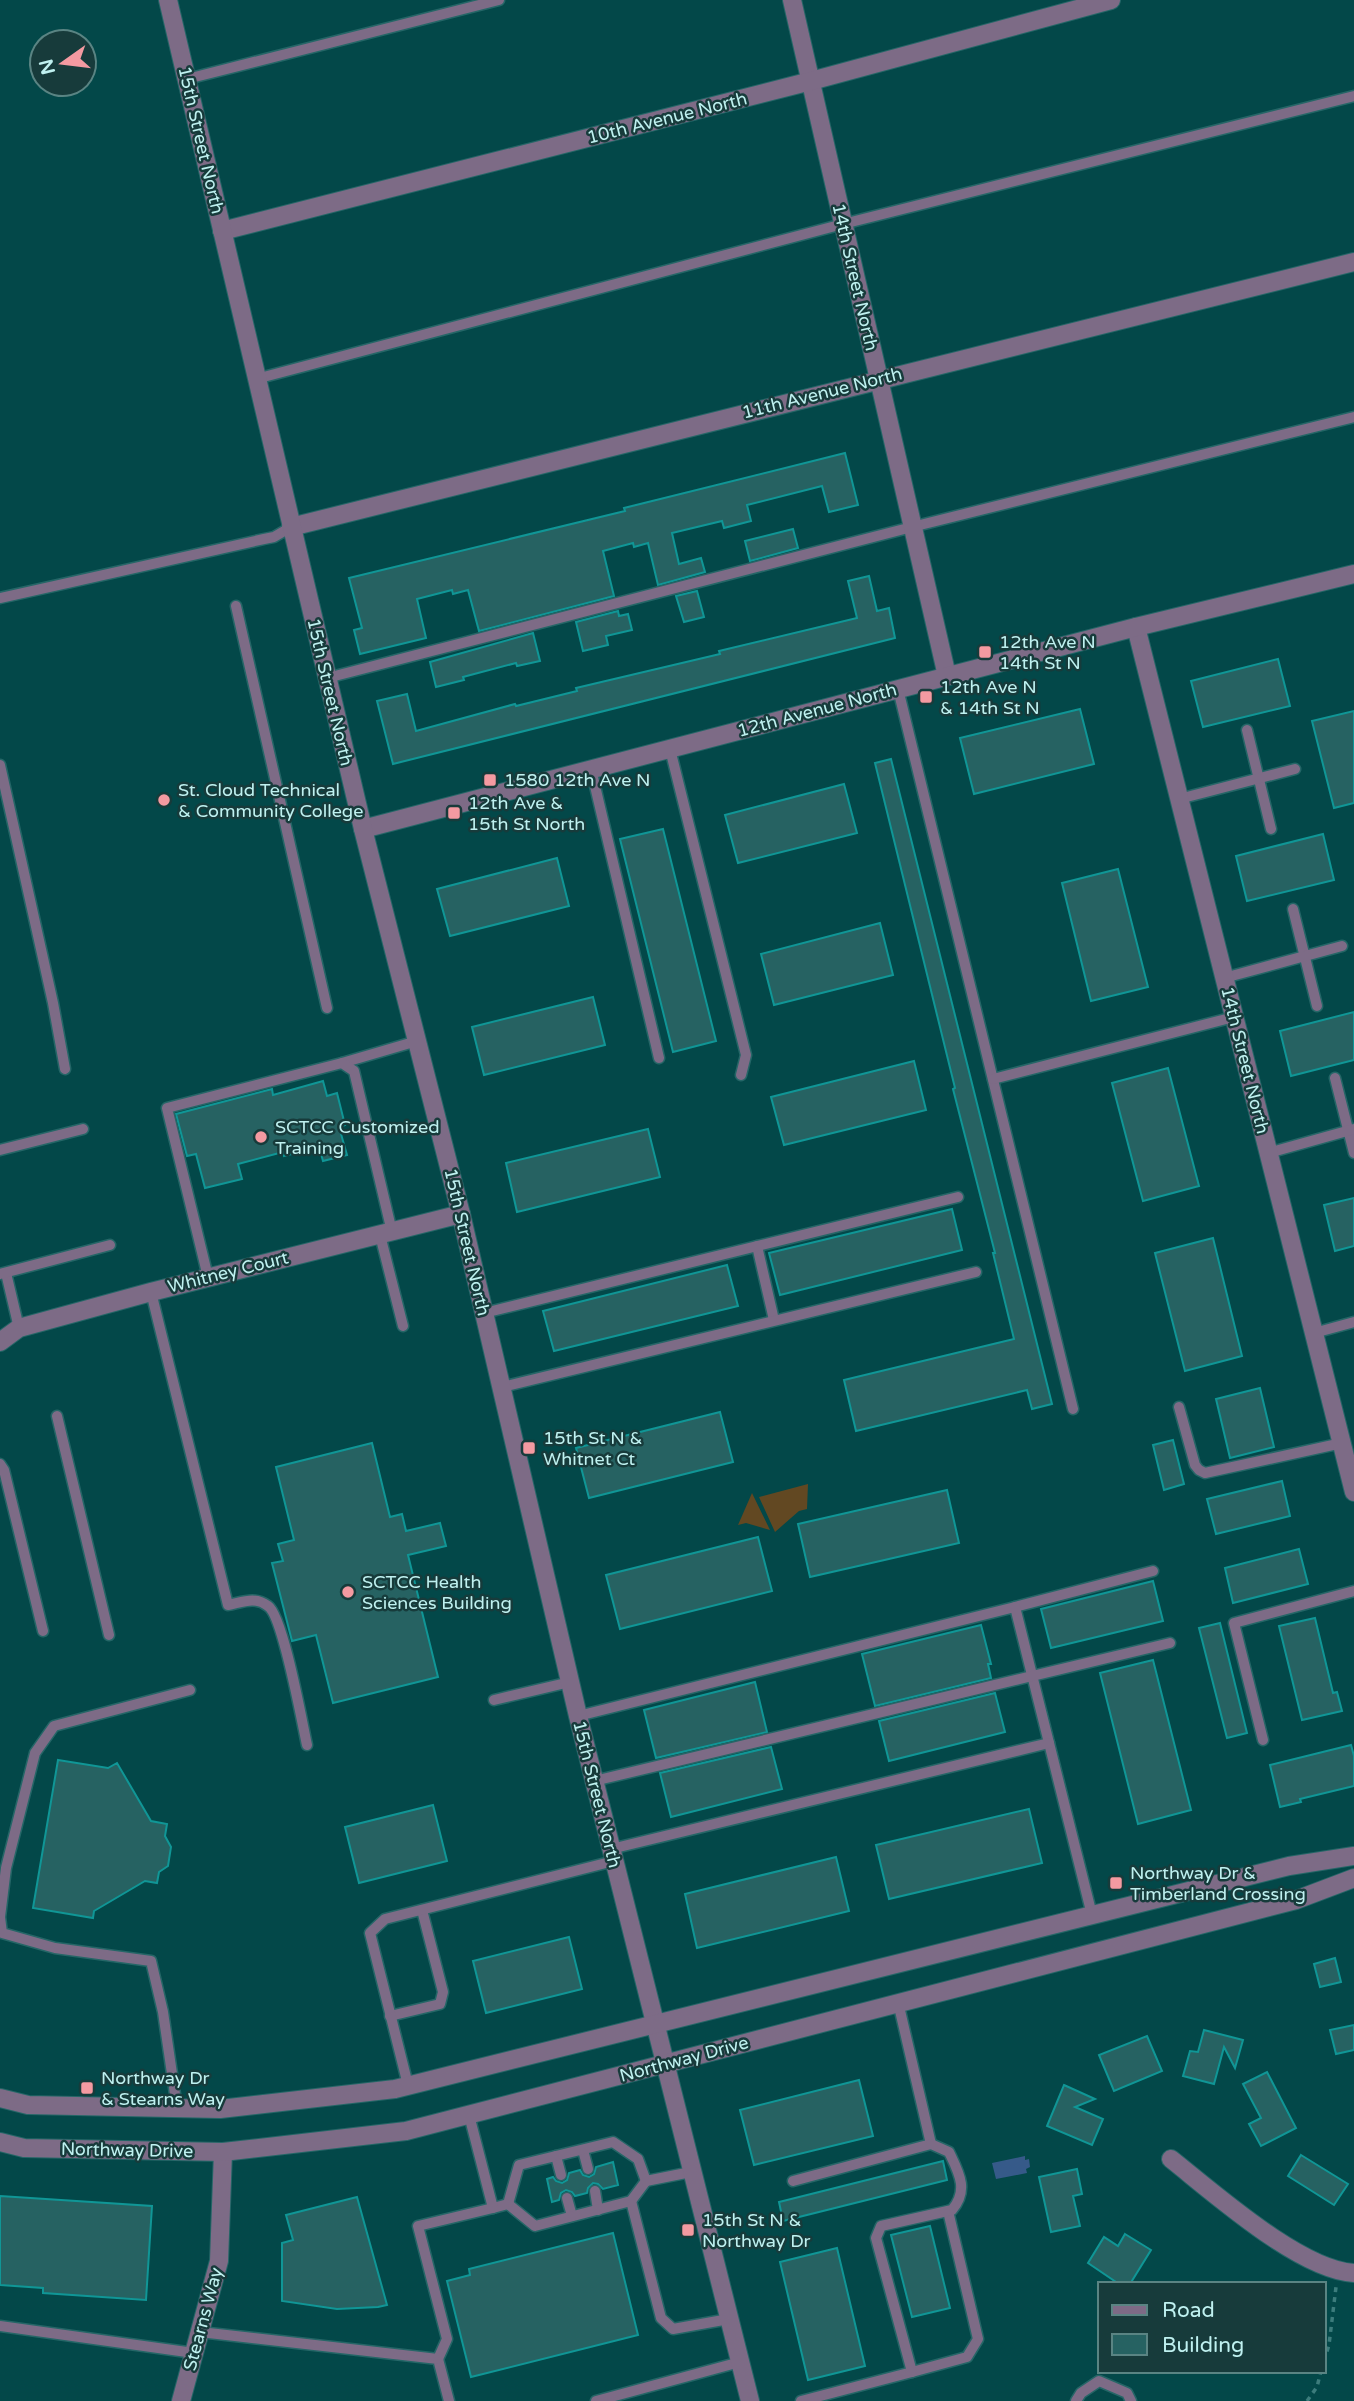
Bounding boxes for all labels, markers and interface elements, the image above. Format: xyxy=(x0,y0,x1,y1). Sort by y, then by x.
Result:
north arrow xyxy=(28,28,98,98)
text: N xyxy=(35,57,60,77)
street label: 15th Street North xyxy=(173,64,229,216)
street label: 10th Avenue North xyxy=(585,87,749,149)
street label: 14th Street North xyxy=(827,201,883,353)
street label: 11th Avenue North xyxy=(740,362,904,424)
street label: 15th Street North xyxy=(302,616,358,768)
place label: 12th Ave N 14th St N xyxy=(999,631,1096,674)
marker: 12th Ave N 14th St N xyxy=(977,644,993,660)
place label: 12th Ave N & 14th St N xyxy=(940,676,1040,719)
street label: 12th Avenue North xyxy=(735,678,899,742)
marker: 12th Ave N & 14th St N xyxy=(918,689,934,705)
place label: 1580 12th Ave N xyxy=(504,769,651,791)
marker: 1580 12th Ave N xyxy=(482,772,498,788)
place label: St. Cloud Technical & Community College xyxy=(178,779,363,822)
marker: St. Cloud Technical & Community College xyxy=(156,792,172,808)
place label: 12th Ave & 15th St North xyxy=(468,792,585,835)
marker: 12th Ave & 15th St North xyxy=(446,805,462,821)
street label: 14th Street North xyxy=(1216,984,1274,1136)
place label: SCTCC Customized Training xyxy=(275,1116,440,1159)
marker: SCTCC Customized Training xyxy=(253,1129,269,1145)
street label: 15th Street North xyxy=(439,1166,495,1318)
street label: Whitney Court xyxy=(165,1246,291,1298)
place label: 15th St N & Whitnet Ct xyxy=(543,1427,643,1470)
marker: 15th St N & Whitnet Ct xyxy=(521,1440,537,1456)
place label: SCTCC Health Sciences Building xyxy=(362,1571,512,1614)
marker: SCTCC Health Sciences Building xyxy=(340,1584,356,1600)
street label: 15th Street North xyxy=(568,1718,626,1870)
place label: Northway Dr & Timberland Crossing xyxy=(1130,1862,1306,1905)
marker: Northway Dr & Timberland Crossing xyxy=(1108,1875,1124,1891)
street label: Northway Drive xyxy=(617,2031,751,2087)
place label: Northway Dr & Stearns Way xyxy=(101,2067,225,2110)
marker: Northway Dr & Stearns Way xyxy=(79,2080,95,2096)
street label: Northway Drive xyxy=(61,2138,193,2162)
place label: 15th St N & Northway Dr xyxy=(702,2209,811,2252)
marker: 15th St N & Northway Dr xyxy=(680,2222,696,2238)
street label: Stearns Way xyxy=(179,2265,227,2373)
legend xyxy=(1098,2282,1326,2373)
text: Road xyxy=(1162,2298,1215,2323)
text: Building xyxy=(1162,2333,1244,2358)

